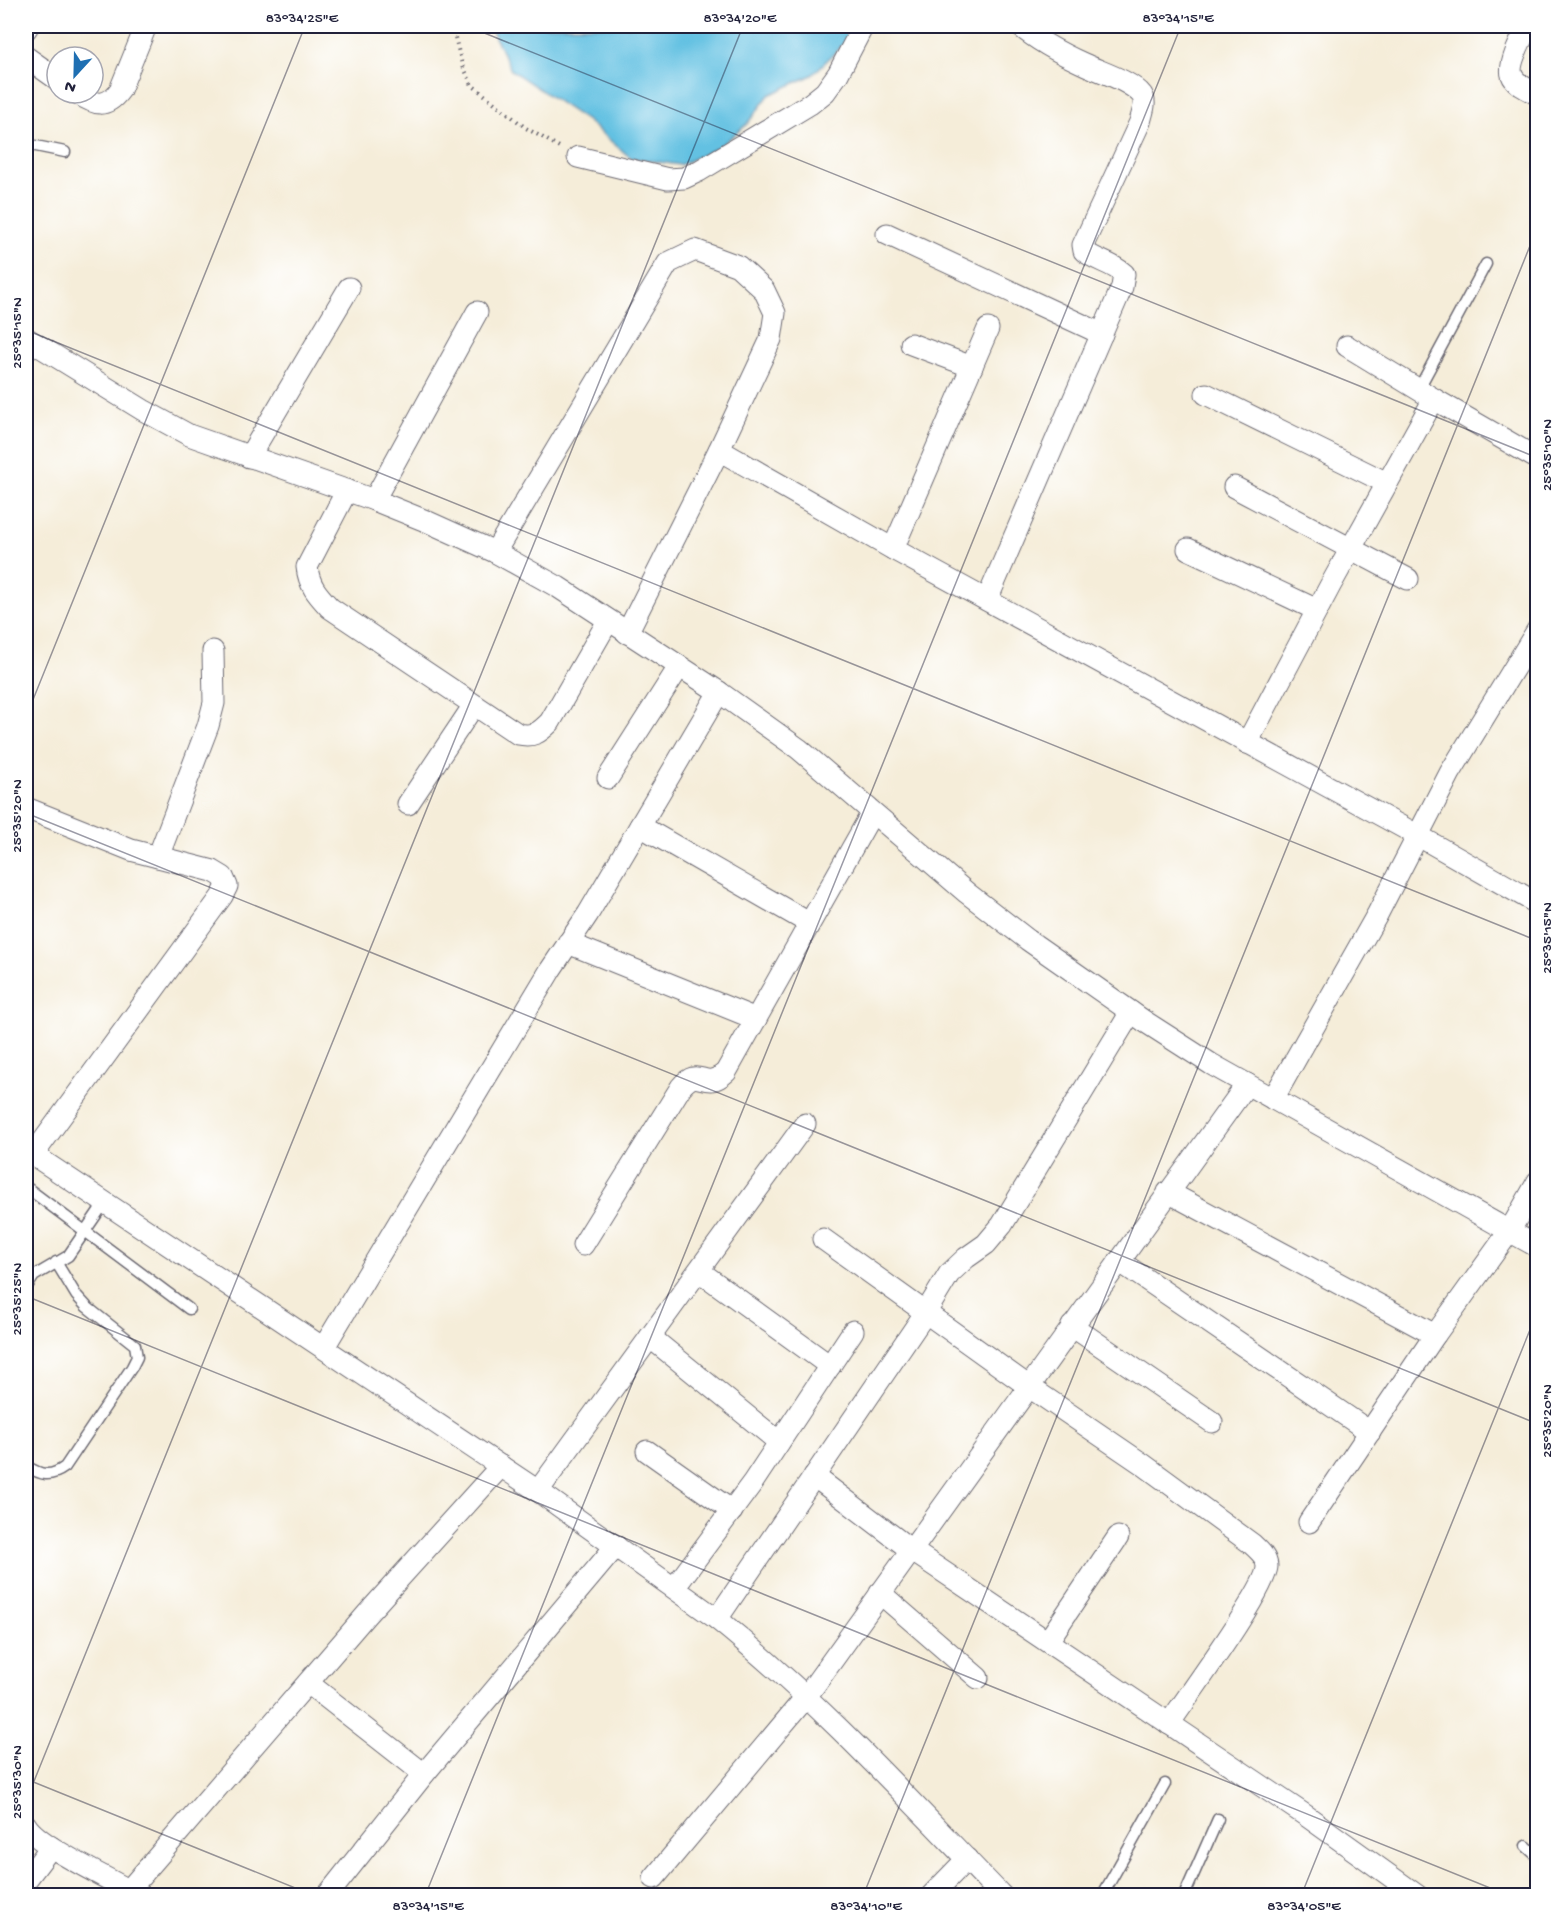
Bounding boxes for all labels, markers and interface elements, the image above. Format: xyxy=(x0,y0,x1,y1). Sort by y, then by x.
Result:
text: 83°34'25"E xyxy=(266,10,339,28)
text: 83°34'20"E xyxy=(704,10,777,28)
text: 83°34'15"E xyxy=(1143,10,1214,28)
north arrow xyxy=(45,45,105,105)
text: N xyxy=(62,75,79,96)
text: 25°35'15"N xyxy=(9,297,27,369)
text: 25°35'10"N xyxy=(1539,419,1557,491)
text: 25°35'20"N xyxy=(9,779,27,853)
text: 25°35'15"N xyxy=(1539,902,1557,974)
text: 25°35'25"N xyxy=(9,1262,27,1335)
text: 25°35'20"N xyxy=(1539,1384,1557,1458)
text: 25°35'30"N xyxy=(9,1745,27,1819)
text: 83°34'15"E xyxy=(393,1898,464,1916)
text: 83°34'10"E xyxy=(830,1898,902,1916)
text: 83°34'05"E xyxy=(1267,1898,1341,1916)

